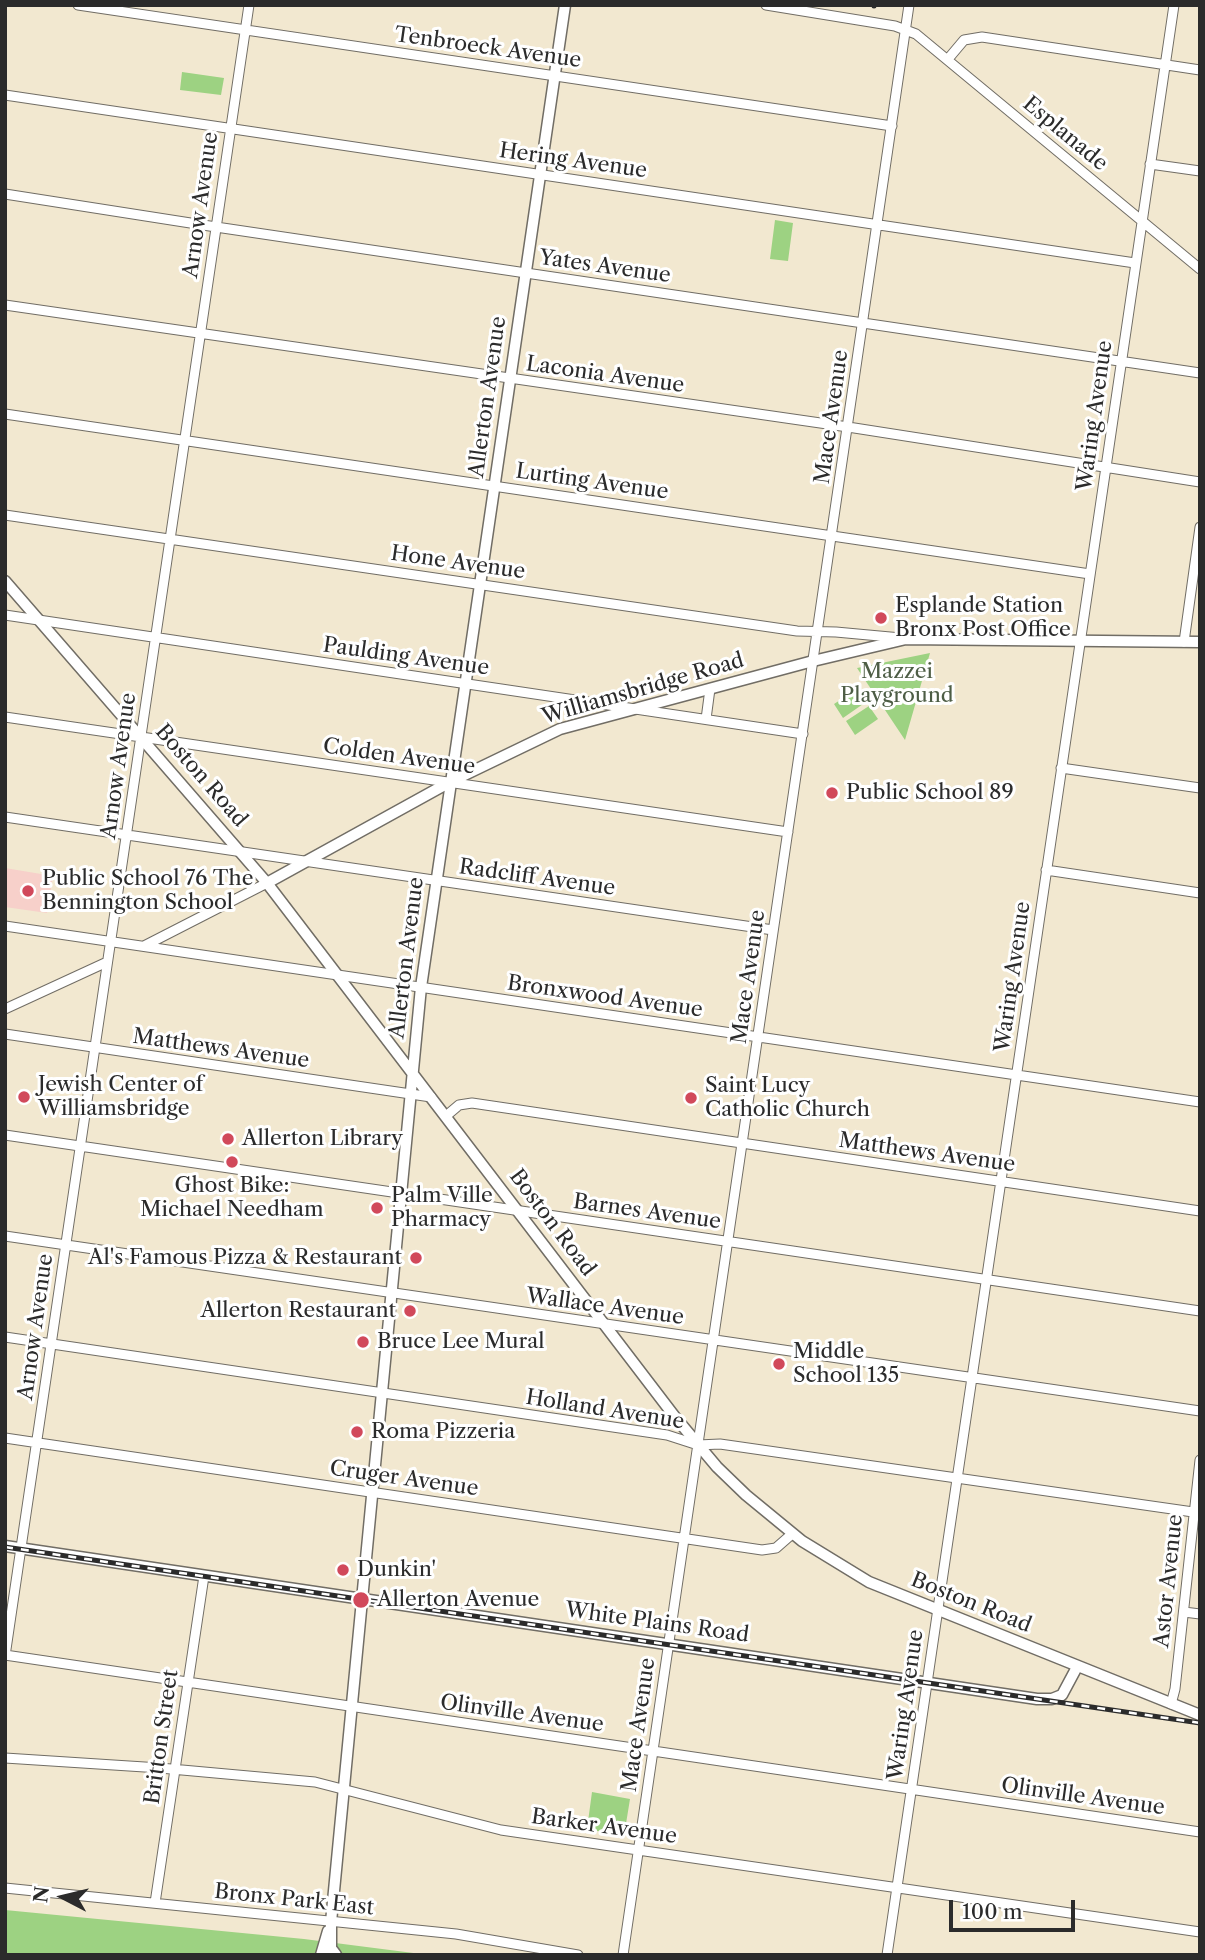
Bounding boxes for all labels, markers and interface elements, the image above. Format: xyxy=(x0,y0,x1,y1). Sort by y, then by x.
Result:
street label: Tenbroeck Avenue xyxy=(393,22,583,74)
street label: Esplanade xyxy=(1018,91,1112,177)
street label: Arnow Avenue xyxy=(178,130,224,280)
street label: Hering Avenue xyxy=(497,138,649,184)
street label: Yates Avenue xyxy=(538,245,672,289)
street label: Allerton Avenue xyxy=(464,315,512,479)
street label: Waring Avenue xyxy=(1072,339,1118,493)
street label: Mace Avenue xyxy=(810,348,854,486)
street label: Laconia Avenue xyxy=(524,351,686,399)
street label: Lurting Avenue xyxy=(514,459,670,505)
street label: Hone Avenue xyxy=(389,541,527,585)
place label: Esplande Station Bronx Post Office xyxy=(895,593,1071,643)
marker: Esplande Station Bronx Post Office xyxy=(873,610,889,626)
street label: Paulding Avenue xyxy=(321,633,491,681)
street label: Williamsbridge Road xyxy=(539,648,747,730)
park label: Mazzei Playground xyxy=(840,659,954,709)
street label: Arnow Avenue xyxy=(96,691,142,841)
street label: Boston Road xyxy=(150,720,252,832)
street label: Colden Avenue xyxy=(321,734,477,780)
place label: Public School 89 xyxy=(846,780,1014,806)
marker: Public School 89 xyxy=(824,785,840,801)
street label: Radcliff Avenue xyxy=(457,855,617,901)
place label: Public School 76 The Bennington School xyxy=(42,866,254,916)
street label: Allerton Avenue xyxy=(385,876,429,1040)
marker: Public School 76 The Bennington School xyxy=(20,883,36,899)
street label: Waring Avenue xyxy=(990,900,1036,1054)
street label: Mace Avenue xyxy=(727,908,771,1046)
street label: Bronxwood Avenue xyxy=(506,971,704,1023)
street label: Matthews Avenue xyxy=(131,1024,311,1074)
place label: Jewish Center of Williamsbridge xyxy=(38,1072,203,1122)
place label: Saint Lucy Catholic Church xyxy=(705,1073,870,1123)
marker: Jewish Center of Williamsbridge xyxy=(16,1089,32,1105)
marker: Saint Lucy Catholic Church xyxy=(683,1090,699,1106)
place label: Allerton Library xyxy=(242,1126,403,1152)
street label: Matthews Avenue xyxy=(837,1128,1017,1178)
marker: Allerton Library xyxy=(220,1131,236,1147)
marker: Ghost Bike: Michael Needham xyxy=(224,1154,240,1170)
street label: Boston Road xyxy=(504,1164,600,1282)
place label: Ghost Bike: Michael Needham xyxy=(140,1173,324,1223)
place label: Palm Ville Pharmacy xyxy=(391,1183,493,1233)
street label: Barnes Avenue xyxy=(572,1189,722,1235)
marker: Palm Ville Pharmacy xyxy=(369,1200,385,1216)
place label: Al's Famous Pizza & Restaurant xyxy=(88,1245,402,1271)
marker: Al's Famous Pizza & Restaurant xyxy=(408,1250,424,1266)
street label: Arnow Avenue xyxy=(13,1252,59,1402)
street label: Wallace Avenue xyxy=(525,1283,685,1331)
place label: Allerton Restaurant xyxy=(200,1298,396,1324)
marker: Allerton Restaurant xyxy=(402,1303,418,1319)
place label: Bruce Lee Mural xyxy=(377,1329,544,1355)
marker: Bruce Lee Mural xyxy=(355,1334,371,1350)
place label: Middle School 135 xyxy=(793,1339,899,1389)
marker: Middle School 135 xyxy=(771,1356,787,1372)
street label: Holland Avenue xyxy=(524,1385,686,1435)
place label: Roma Pizzeria xyxy=(371,1419,515,1445)
marker: Roma Pizzeria xyxy=(349,1424,365,1440)
street label: Cruger Avenue xyxy=(328,1456,480,1502)
street label: Astor Avenue xyxy=(1149,1513,1189,1649)
place label: Dunkin' xyxy=(357,1557,436,1583)
marker: Dunkin' xyxy=(335,1562,351,1578)
street label: Boston Road xyxy=(907,1567,1035,1639)
place label: Allerton Avenue xyxy=(377,1587,539,1613)
marker: Allerton Avenue xyxy=(351,1590,371,1610)
street label: White Plains Road xyxy=(564,1598,750,1648)
street label: Waring Avenue xyxy=(883,1628,929,1782)
street label: Mace Avenue xyxy=(617,1656,661,1794)
street label: Britton Street xyxy=(140,1668,184,1806)
street label: Olinville Avenue xyxy=(439,1690,605,1738)
street label: Olinville Avenue xyxy=(1000,1773,1166,1821)
street label: Barker Avenue xyxy=(530,1804,678,1850)
north arrow xyxy=(28,1862,98,1932)
street label: Bronx Park East xyxy=(213,1879,375,1921)
text: N xyxy=(29,1885,54,1904)
scale bar xyxy=(953,1886,1079,1930)
text: 100 m xyxy=(962,1899,1023,1924)

